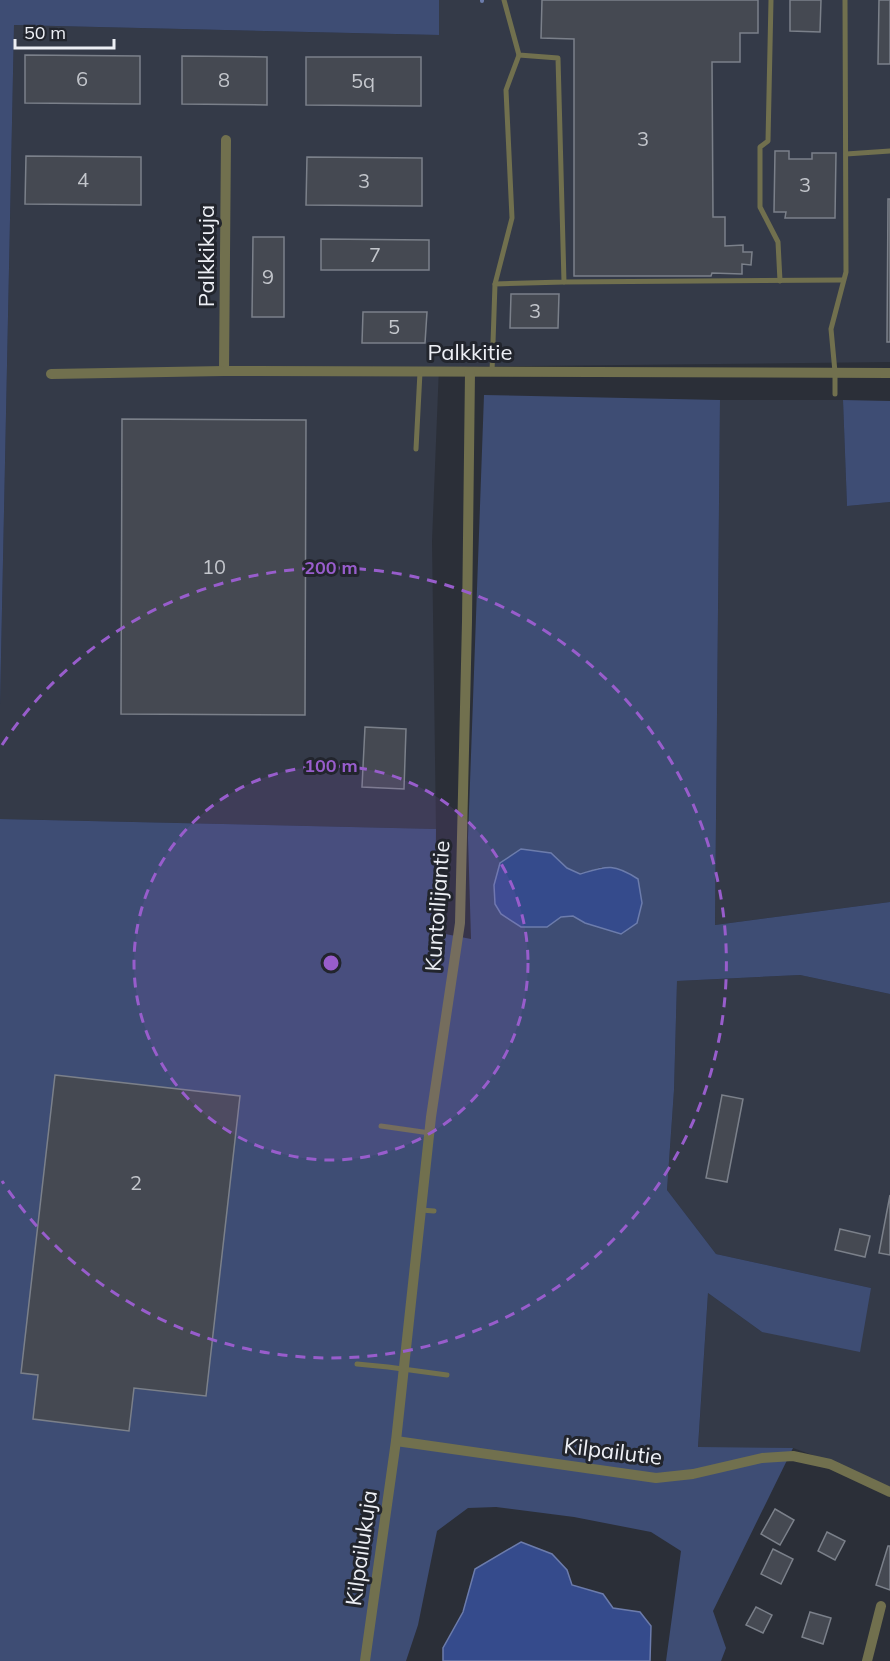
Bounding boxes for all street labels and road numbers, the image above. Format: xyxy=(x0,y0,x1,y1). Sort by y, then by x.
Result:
street label: Palkkikuja xyxy=(192,205,220,307)
street label: Palkkitie xyxy=(427,338,513,366)
street label: Kuntoilijantie xyxy=(418,839,456,973)
street label: Kilpailutie xyxy=(562,1431,664,1471)
street label: Kilpailukuja xyxy=(339,1488,383,1608)

